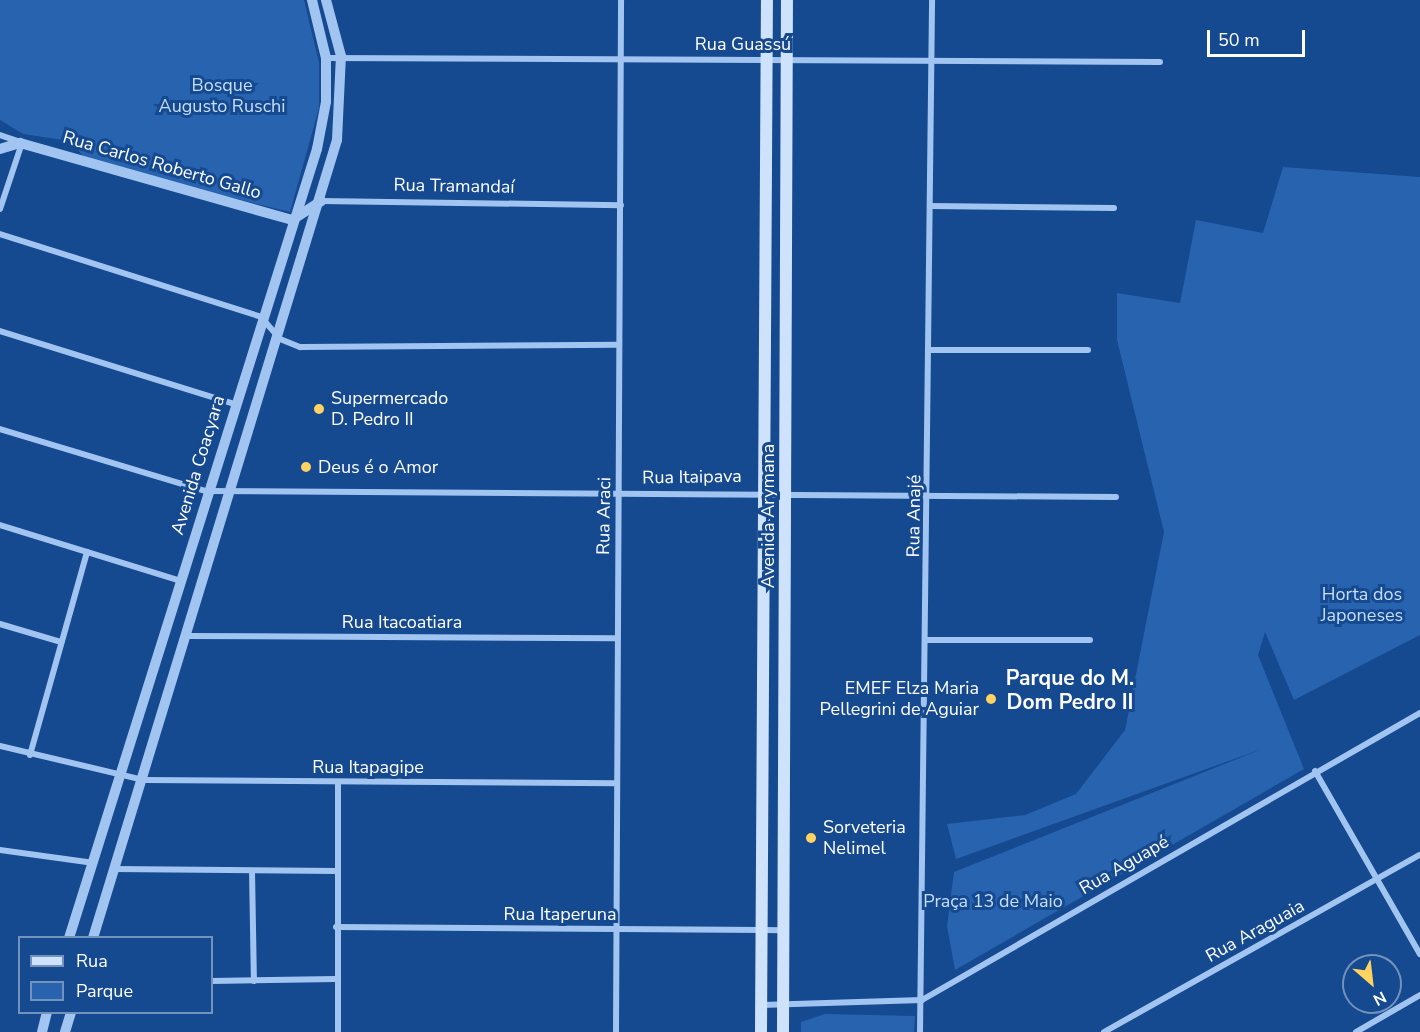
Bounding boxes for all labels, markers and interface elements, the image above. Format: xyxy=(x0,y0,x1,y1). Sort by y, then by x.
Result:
scale bar xyxy=(1210,18,1308,56)
text: 50 m xyxy=(1218,28,1260,52)
street label: Rua Guassú xyxy=(695,33,791,55)
park label: Bosque Augusto Ruschi xyxy=(159,75,285,118)
street label: Rua Carlos Roberto Gallo xyxy=(60,126,264,204)
street label: Rua Tramandaí xyxy=(393,174,515,198)
place label: Supermercado D. Pedro II xyxy=(331,388,448,430)
street label: Avenida Coacyara xyxy=(167,393,229,537)
marker: Supermercado D. Pedro II xyxy=(312,402,326,416)
street label: Avenida Arymana xyxy=(757,444,779,588)
place label: Deus é o Amor xyxy=(318,456,438,478)
marker: Deus é o Amor xyxy=(299,460,313,474)
street label: Rua Itaipava xyxy=(642,465,742,489)
street label: Rua Anajé xyxy=(902,474,926,558)
street label: Rua Araci xyxy=(593,477,615,555)
park label: Horta dos Japoneses xyxy=(1321,584,1403,626)
street label: Rua Itacoatiara xyxy=(342,611,462,633)
district label: Parque do M. Dom Pedro II xyxy=(1006,665,1134,715)
place label: EMEF Elza Maria Pellegrini de Aguiar xyxy=(820,678,979,720)
marker: EMEF Elza Maria Pellegrini de Aguiar xyxy=(984,692,998,706)
street label: Rua Itapagipe xyxy=(312,756,424,778)
place label: Sorveteria Nelimel xyxy=(823,817,906,860)
marker: Sorveteria Nelimel xyxy=(804,831,818,845)
street label: Rua Aguapé xyxy=(1075,831,1173,899)
park label: Praça 13 de Maio xyxy=(923,890,1063,912)
street label: Rua Araguaia xyxy=(1202,895,1308,967)
street label: Rua Itaperuna xyxy=(503,903,617,925)
legend xyxy=(18,936,213,1014)
text: Rua xyxy=(76,949,108,973)
north arrow xyxy=(1342,954,1402,1014)
text: Parque xyxy=(76,979,133,1003)
text: N xyxy=(1369,986,1390,1011)

